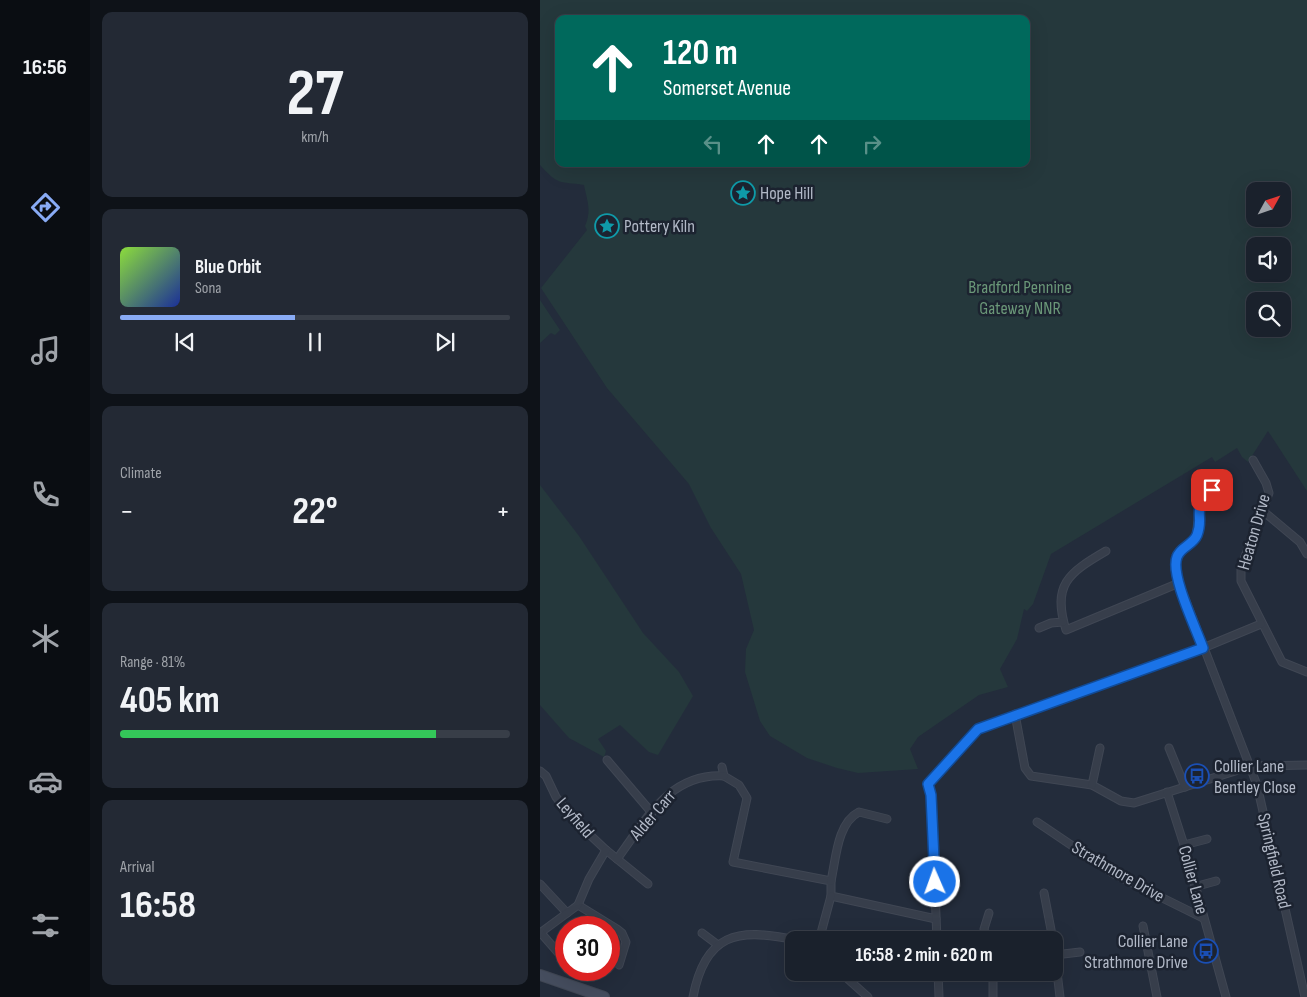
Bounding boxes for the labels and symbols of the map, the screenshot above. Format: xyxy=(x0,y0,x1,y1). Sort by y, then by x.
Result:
place icon: Hope Hill xyxy=(730,180,756,206)
north arrow xyxy=(1246,182,1291,228)
place label: Hope Hill xyxy=(760,183,813,204)
place icon: Pottery Kiln xyxy=(594,213,620,239)
place label: Pottery Kiln xyxy=(624,216,695,237)
park label: Bradford Pennine Gateway NNR xyxy=(968,277,1072,319)
pin xyxy=(1191,469,1233,511)
street label: Heaton Drive xyxy=(1233,492,1275,572)
place label: Collier Lane Bentley Close xyxy=(1214,756,1296,798)
bus stop icon: Collier Lane Bentley Close xyxy=(1184,763,1210,789)
street label: Alder Carr xyxy=(625,786,681,845)
street label: Leyfield xyxy=(552,794,598,842)
street label: Springfield Road xyxy=(1253,811,1295,911)
street label: Strathmore Drive xyxy=(1068,837,1168,907)
street label: Collier Lane xyxy=(1174,843,1212,917)
position arrow xyxy=(908,855,960,907)
speed limit sign: 30 xyxy=(555,916,620,981)
place label: Collier Lane Strathmore Drive xyxy=(1084,931,1188,973)
bus stop icon: Collier Lane Strathmore Drive xyxy=(1193,938,1219,964)

